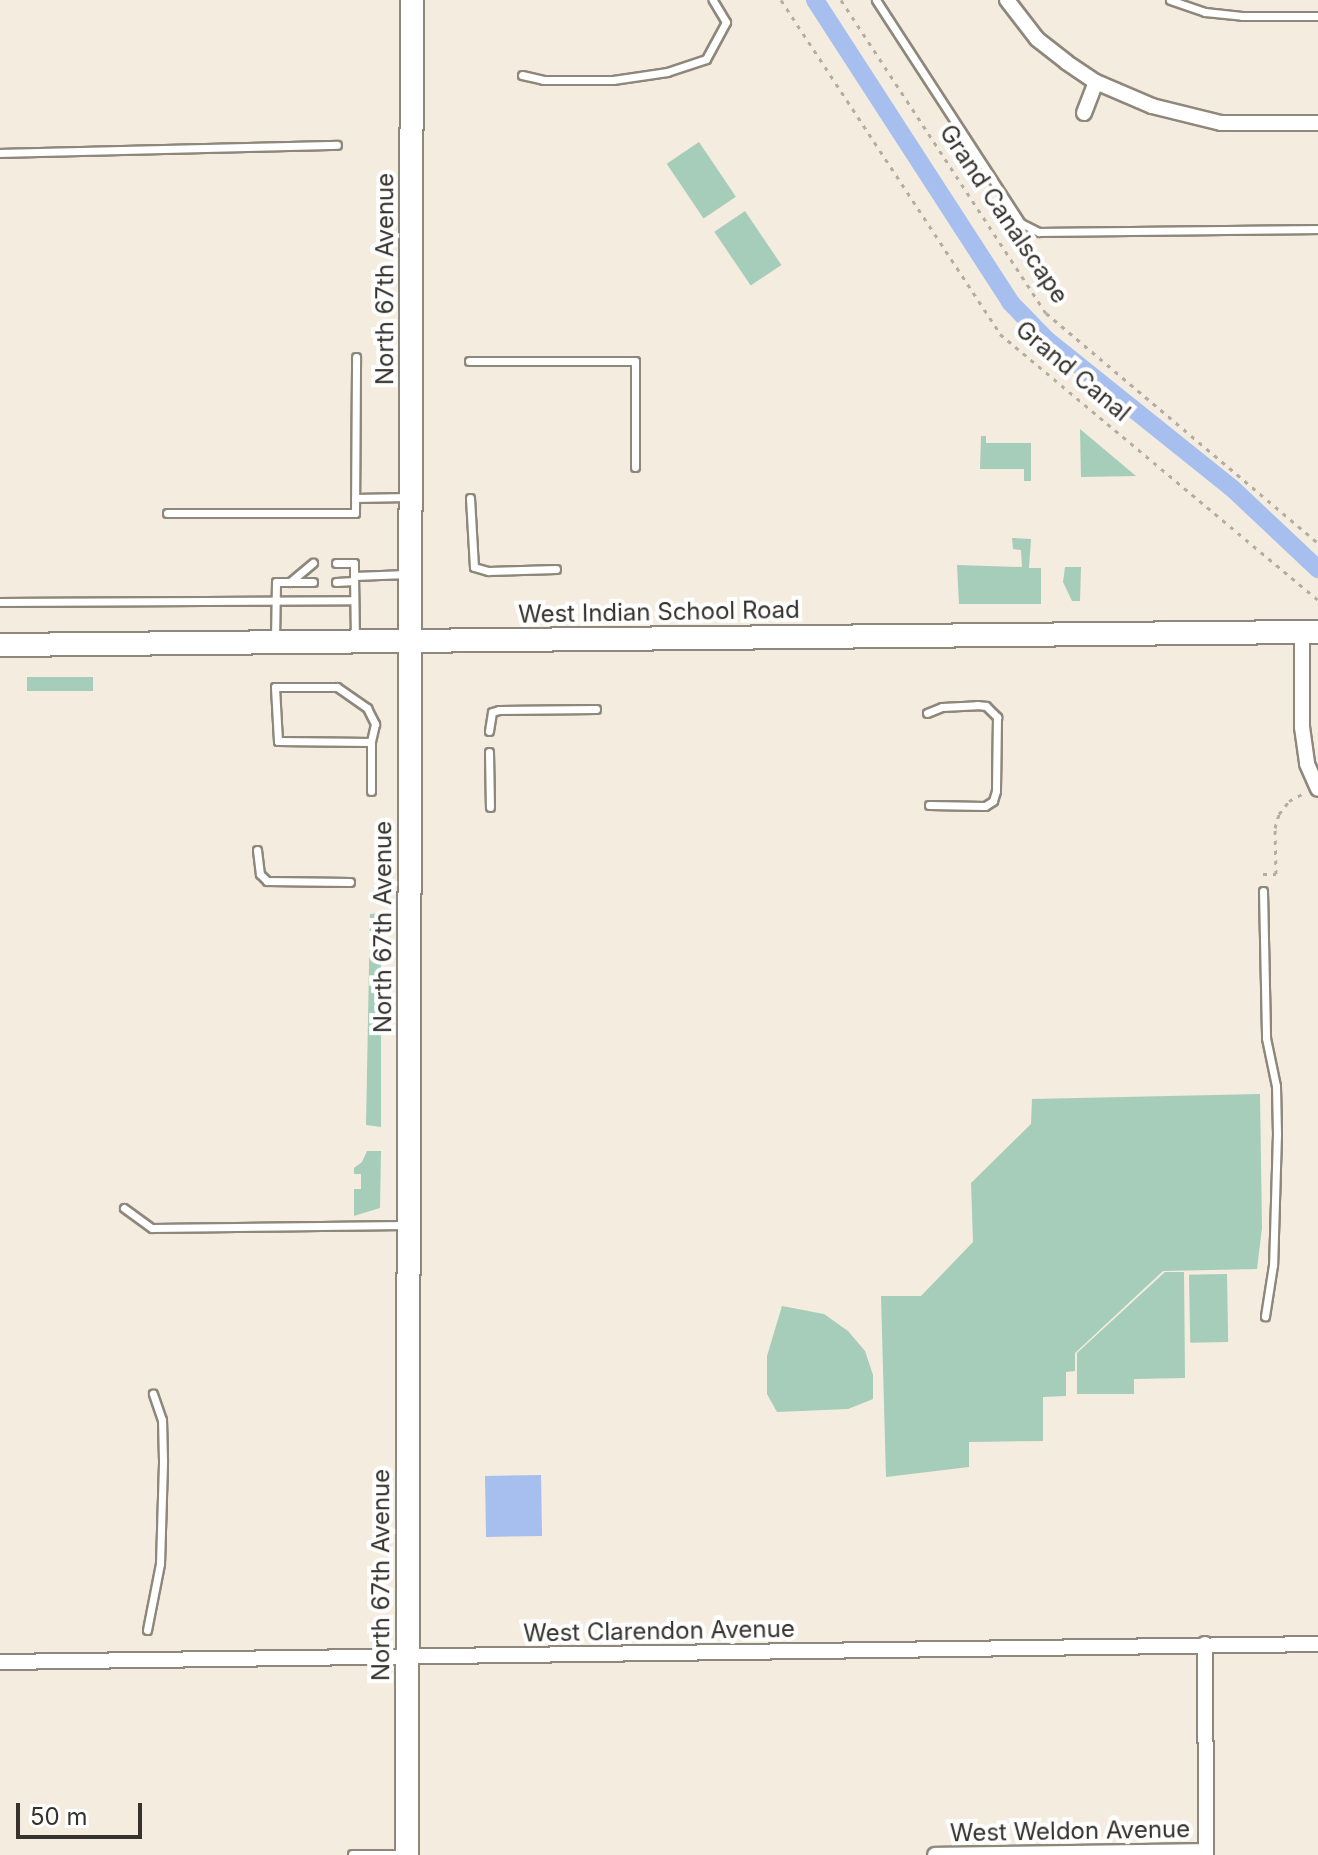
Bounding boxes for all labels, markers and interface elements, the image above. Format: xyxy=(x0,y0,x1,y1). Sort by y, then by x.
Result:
street label: Grand Canalscape xyxy=(934,119,1074,309)
street label: North 67th Avenue xyxy=(371,173,399,385)
street label: Grand Canal xyxy=(1010,315,1136,427)
street label: West Indian School Road xyxy=(518,595,800,629)
street label: North 67th Avenue xyxy=(369,821,397,1033)
street label: North 67th Avenue xyxy=(367,1469,395,1681)
street label: West Clarendon Avenue xyxy=(523,1614,795,1648)
scale bar xyxy=(20,1787,146,1837)
text: 50 m xyxy=(30,1802,88,1831)
street label: West Weldon Avenue xyxy=(950,1815,1190,1847)

